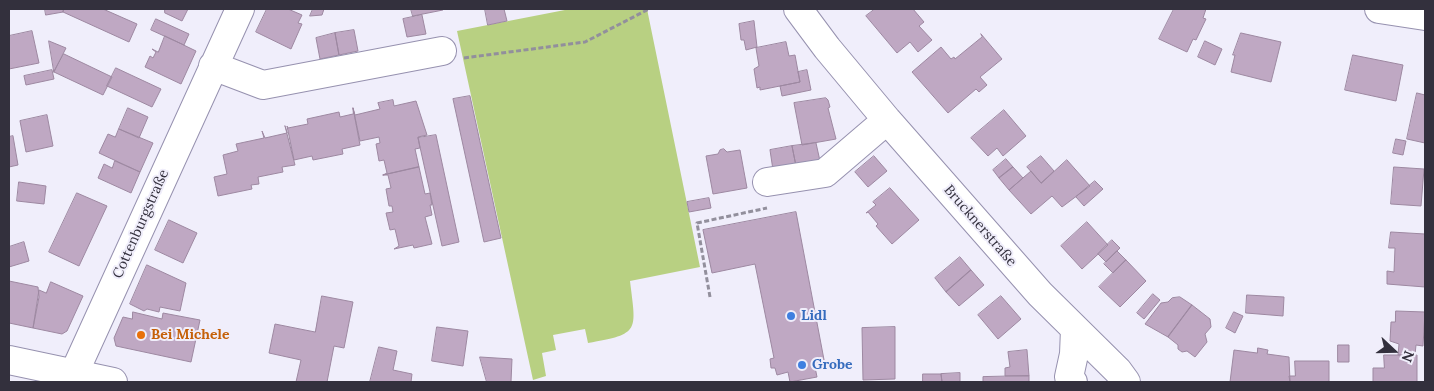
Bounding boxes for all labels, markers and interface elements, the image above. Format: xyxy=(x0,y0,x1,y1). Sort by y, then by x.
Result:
street label: Cottenburgstraße xyxy=(109,167,173,281)
street label: Brucknerstraße xyxy=(940,182,1020,270)
place label: Lidl xyxy=(801,308,827,324)
marker: Lidl xyxy=(785,310,797,322)
north arrow xyxy=(1369,326,1419,376)
place label: Bei Michele xyxy=(151,327,229,343)
marker: Bei Michele xyxy=(135,329,147,341)
text: N xyxy=(1398,348,1418,365)
place label: Grobe xyxy=(812,357,853,373)
marker: Grobe xyxy=(796,359,808,371)

